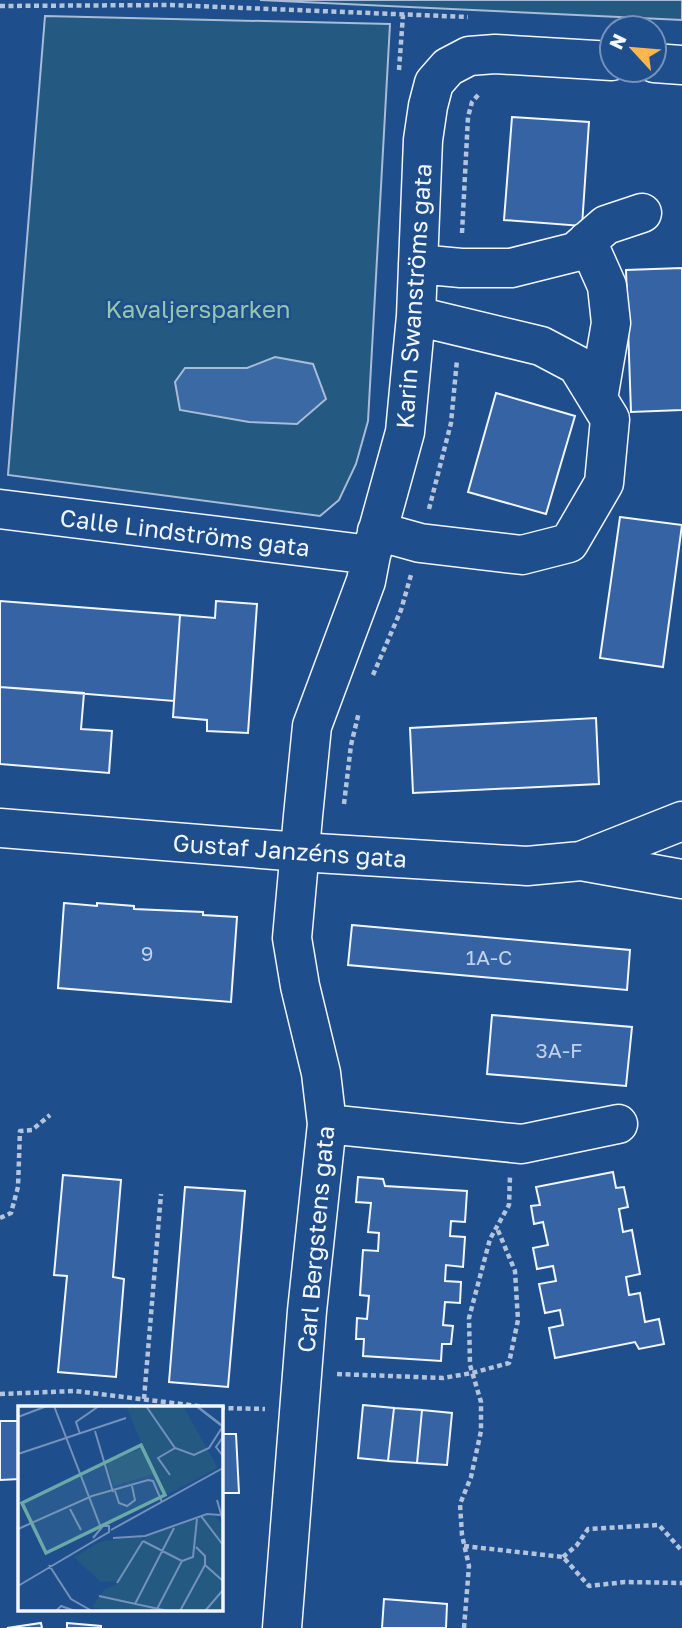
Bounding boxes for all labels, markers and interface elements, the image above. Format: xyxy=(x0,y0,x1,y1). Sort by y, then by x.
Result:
north arrow xyxy=(598,14,668,84)
text: N xyxy=(604,30,631,53)
street label: Karin Swanströms gata xyxy=(389,162,437,430)
park label: Kavaljersparken xyxy=(105,294,291,323)
street label: Calle Lindströms gata xyxy=(58,502,312,562)
street label: Gustaf Janzéns gata xyxy=(172,827,408,873)
house number: 9 xyxy=(141,940,153,966)
house number: 1A-C xyxy=(466,944,512,970)
house number: 3A-F xyxy=(536,1037,582,1063)
street label: Carl Bergstens gata xyxy=(291,1124,339,1354)
inset map xyxy=(18,1406,222,1610)

